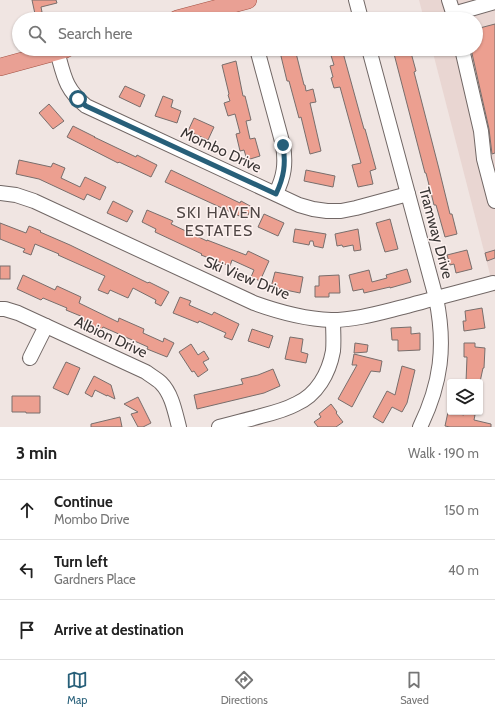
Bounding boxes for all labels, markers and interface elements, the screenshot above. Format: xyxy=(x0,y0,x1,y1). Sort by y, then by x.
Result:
search box xyxy=(12,12,483,56)
icon: search xyxy=(26,23,48,45)
text: Search here xyxy=(58,25,133,43)
route start xyxy=(69,90,87,108)
street label: Mombo Drive xyxy=(178,123,265,177)
route end xyxy=(274,136,292,154)
street label: Tramway Drive xyxy=(415,185,457,281)
district label: SKI HAVEN ESTATES xyxy=(176,203,262,240)
street label: Ski View Drive xyxy=(202,253,293,303)
street label: Albion Drive xyxy=(72,312,150,362)
map controls xyxy=(447,379,483,415)
button: layers xyxy=(447,379,483,415)
text: 3 min xyxy=(16,443,57,463)
text: Walk · 190 m xyxy=(408,445,479,461)
text: Continue xyxy=(54,493,113,511)
icon: ahead xyxy=(16,499,38,521)
text: 150 m xyxy=(444,502,479,518)
text: Mombo Drive xyxy=(54,511,129,527)
text: Turn left xyxy=(54,553,108,571)
icon: left xyxy=(16,559,38,581)
text: 40 m xyxy=(448,562,479,578)
text: Gardners Place xyxy=(54,571,136,587)
icon: arrive xyxy=(16,619,38,641)
text: Arrive at destination xyxy=(54,621,184,639)
tab: Map xyxy=(66,669,88,707)
tab: Directions xyxy=(221,669,268,707)
tab: Saved xyxy=(400,669,429,707)

